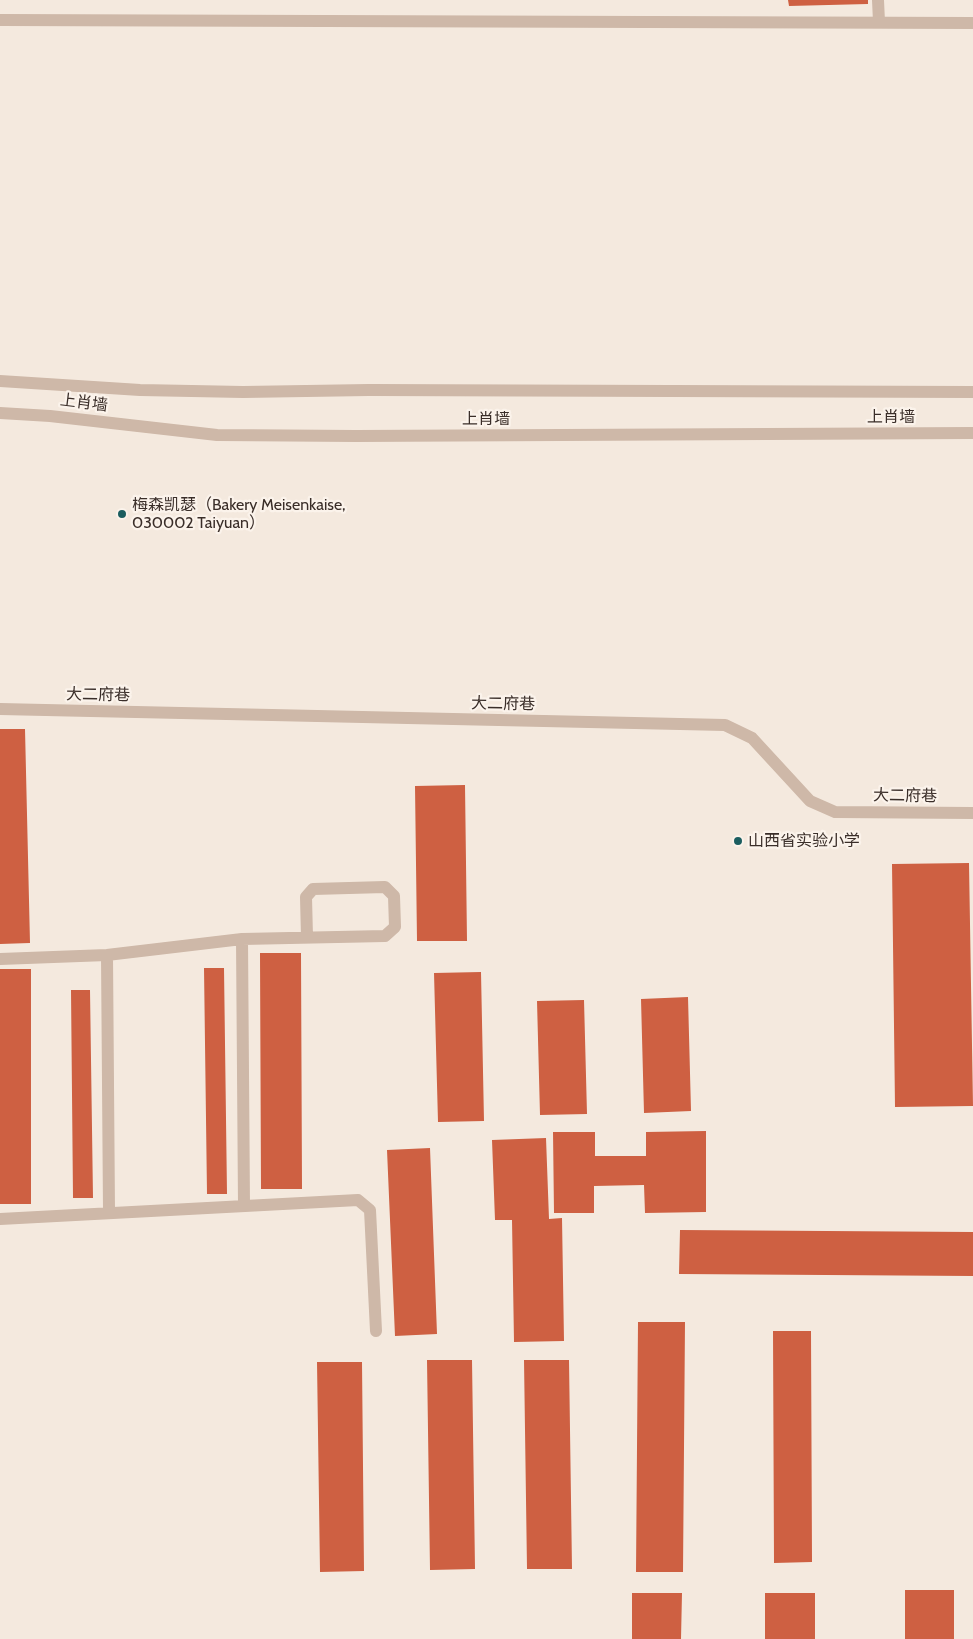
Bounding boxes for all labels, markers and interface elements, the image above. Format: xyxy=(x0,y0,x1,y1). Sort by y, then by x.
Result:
street label: 上肖墙 xyxy=(59,391,109,415)
street label: 上肖墙 xyxy=(867,407,915,427)
street label: 上肖墙 xyxy=(462,409,510,429)
place label: 梅森凯瑟（Bakery Meisenkaise, 030002 Taiyuan） xyxy=(132,495,346,533)
marker: 梅森凯瑟（Bakery Meisenkaise, 030002 Taiyuan） xyxy=(116,508,128,520)
street label: 大二府巷 xyxy=(66,685,130,705)
street label: 大二府巷 xyxy=(471,694,535,714)
street label: 大二府巷 xyxy=(873,786,937,806)
place label: 山西省实验小学 xyxy=(748,831,860,851)
marker: 山西省实验小学 xyxy=(732,835,744,847)

